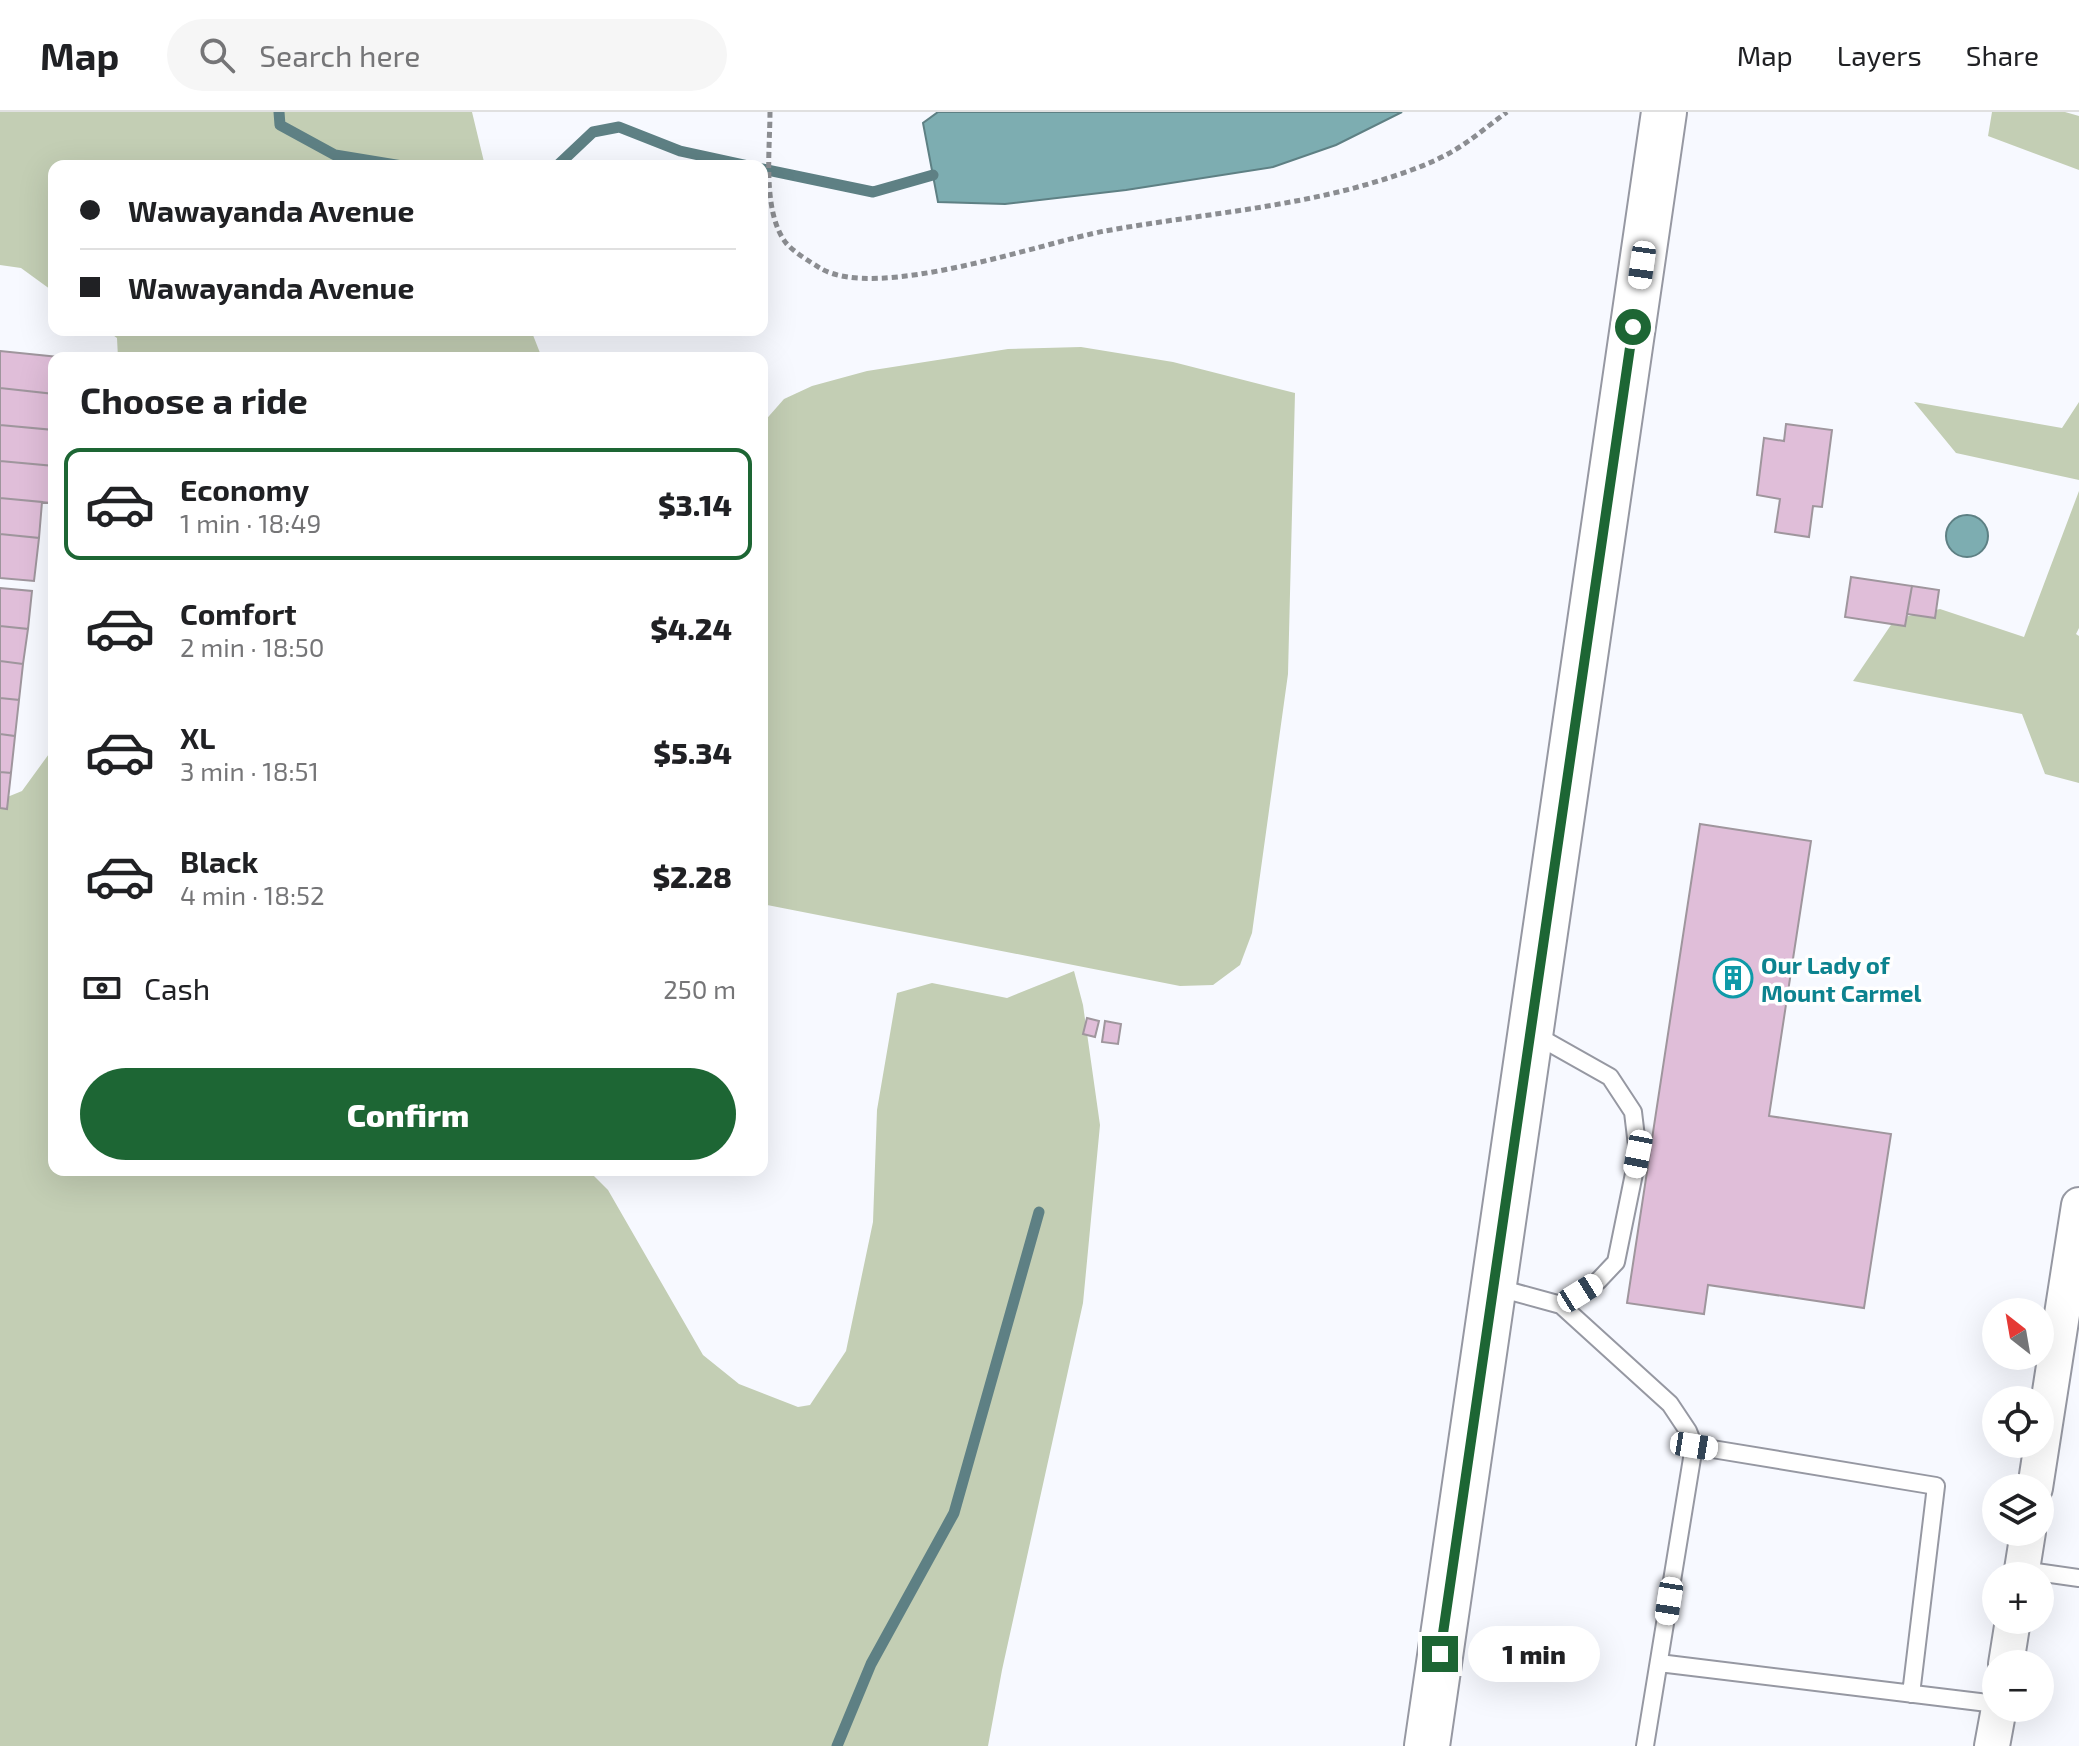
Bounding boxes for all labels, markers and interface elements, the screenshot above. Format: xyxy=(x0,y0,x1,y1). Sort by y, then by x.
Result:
search box xyxy=(167,19,727,91)
text: Map xyxy=(40,32,119,78)
icon: search xyxy=(195,33,239,77)
text: Search here xyxy=(259,37,420,73)
text: Map xyxy=(1737,38,1793,72)
text: Layers xyxy=(1837,38,1922,72)
text: Share xyxy=(1966,38,2039,72)
text: Wawayanda Avenue xyxy=(128,192,414,228)
car xyxy=(1627,240,1657,290)
text: Wawayanda Avenue xyxy=(128,269,414,305)
route start xyxy=(1615,309,1651,345)
text: Choose a ride xyxy=(80,378,308,421)
icon: car xyxy=(84,468,156,540)
text: Economy xyxy=(180,471,309,507)
text: $3.14 xyxy=(658,486,732,522)
text: 1 min · 18:49 xyxy=(180,507,321,538)
icon: car xyxy=(84,592,156,664)
text: Comfort xyxy=(180,595,297,631)
text: $4.24 xyxy=(650,610,732,646)
text: 2 min · 18:50 xyxy=(180,631,324,662)
icon: car xyxy=(84,716,156,788)
text: XL xyxy=(180,719,215,755)
text: $5.34 xyxy=(653,734,732,770)
text: 3 min · 18:51 xyxy=(180,755,319,786)
icon: car xyxy=(84,840,156,912)
text: Black xyxy=(180,843,258,879)
text: $2.28 xyxy=(652,858,732,894)
text: 4 min · 18:52 xyxy=(180,879,325,910)
place label: Our Lady of Mount Carmel xyxy=(1761,950,1922,1007)
building icon: Our Lady of Mount Carmel xyxy=(1712,957,1754,999)
icon: cash xyxy=(80,966,124,1010)
text: Cash xyxy=(144,970,210,1006)
text: 250 m xyxy=(663,973,736,1004)
button: Confirm xyxy=(80,1068,736,1160)
car xyxy=(1622,1128,1654,1180)
car xyxy=(1553,1270,1607,1316)
north arrow xyxy=(1982,1298,2054,1370)
map controls xyxy=(1982,1298,2054,1722)
button: locate xyxy=(1982,1386,2054,1458)
car xyxy=(1668,1430,1720,1462)
button: layers xyxy=(1982,1474,2054,1546)
button: + xyxy=(1982,1562,2054,1634)
car xyxy=(1653,1575,1685,1627)
callout: 1 min xyxy=(1468,1626,1600,1682)
route end xyxy=(1422,1636,1458,1672)
text: 1 min xyxy=(1502,1638,1566,1669)
button: − xyxy=(1982,1650,2054,1722)

